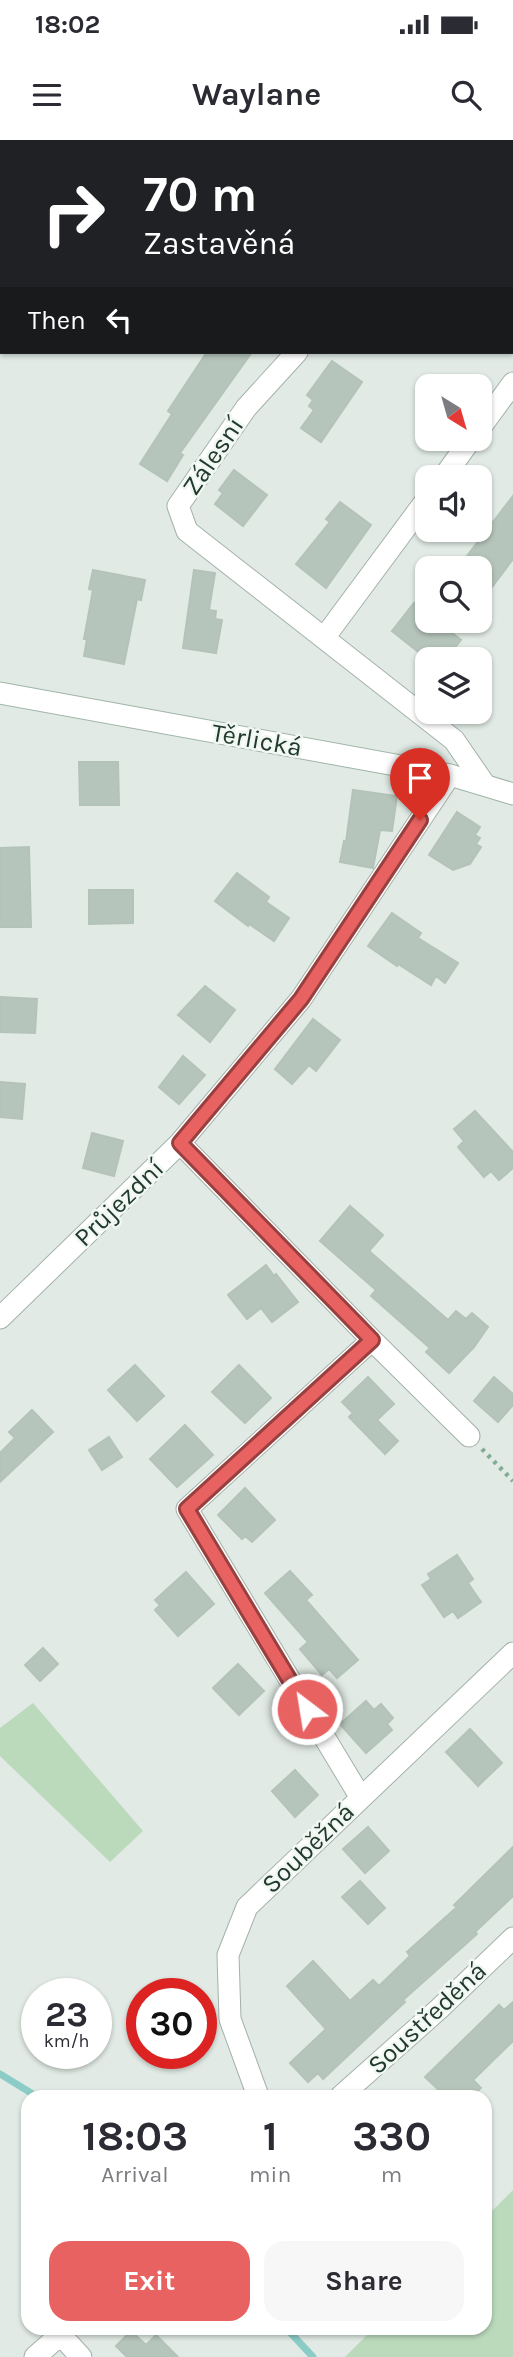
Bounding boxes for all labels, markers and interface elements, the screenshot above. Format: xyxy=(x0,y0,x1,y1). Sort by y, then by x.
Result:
text: 18:02 xyxy=(35,9,100,40)
icon: menu xyxy=(28,76,66,114)
text: Waylane xyxy=(192,76,321,113)
icon: search xyxy=(447,76,485,114)
text: 70 m xyxy=(143,166,257,223)
icon: right xyxy=(28,168,119,259)
text: Zastavěná xyxy=(143,225,295,262)
icon: left xyxy=(100,301,138,339)
text: Then xyxy=(28,305,86,336)
north arrow xyxy=(415,374,492,452)
map controls xyxy=(415,374,492,724)
street label: Zálesní xyxy=(176,411,250,501)
button: sound xyxy=(415,465,492,542)
button: search xyxy=(415,556,492,633)
button: layers xyxy=(415,647,492,724)
street label: Těrlická xyxy=(209,717,305,763)
pin xyxy=(390,748,450,820)
icon: arrive xyxy=(401,759,439,797)
street label: Průjezdní xyxy=(68,1153,170,1253)
position arrow xyxy=(270,1672,344,1746)
street label: Souběžná xyxy=(255,1796,361,1900)
street label: Soustředěná xyxy=(361,1955,493,2081)
speed limit sign: 30 xyxy=(126,1978,217,2069)
text: 23 xyxy=(45,1994,88,2035)
text: km/h xyxy=(44,2030,89,2052)
text: 18:03 xyxy=(82,2111,188,2161)
text: 1 xyxy=(263,2111,278,2161)
text: 330 xyxy=(352,2111,431,2161)
text: Arrival xyxy=(101,2161,169,2188)
text: min xyxy=(249,2161,291,2188)
text: m xyxy=(381,2161,402,2188)
button: Exit xyxy=(49,2241,250,2321)
button: Share xyxy=(264,2241,464,2321)

